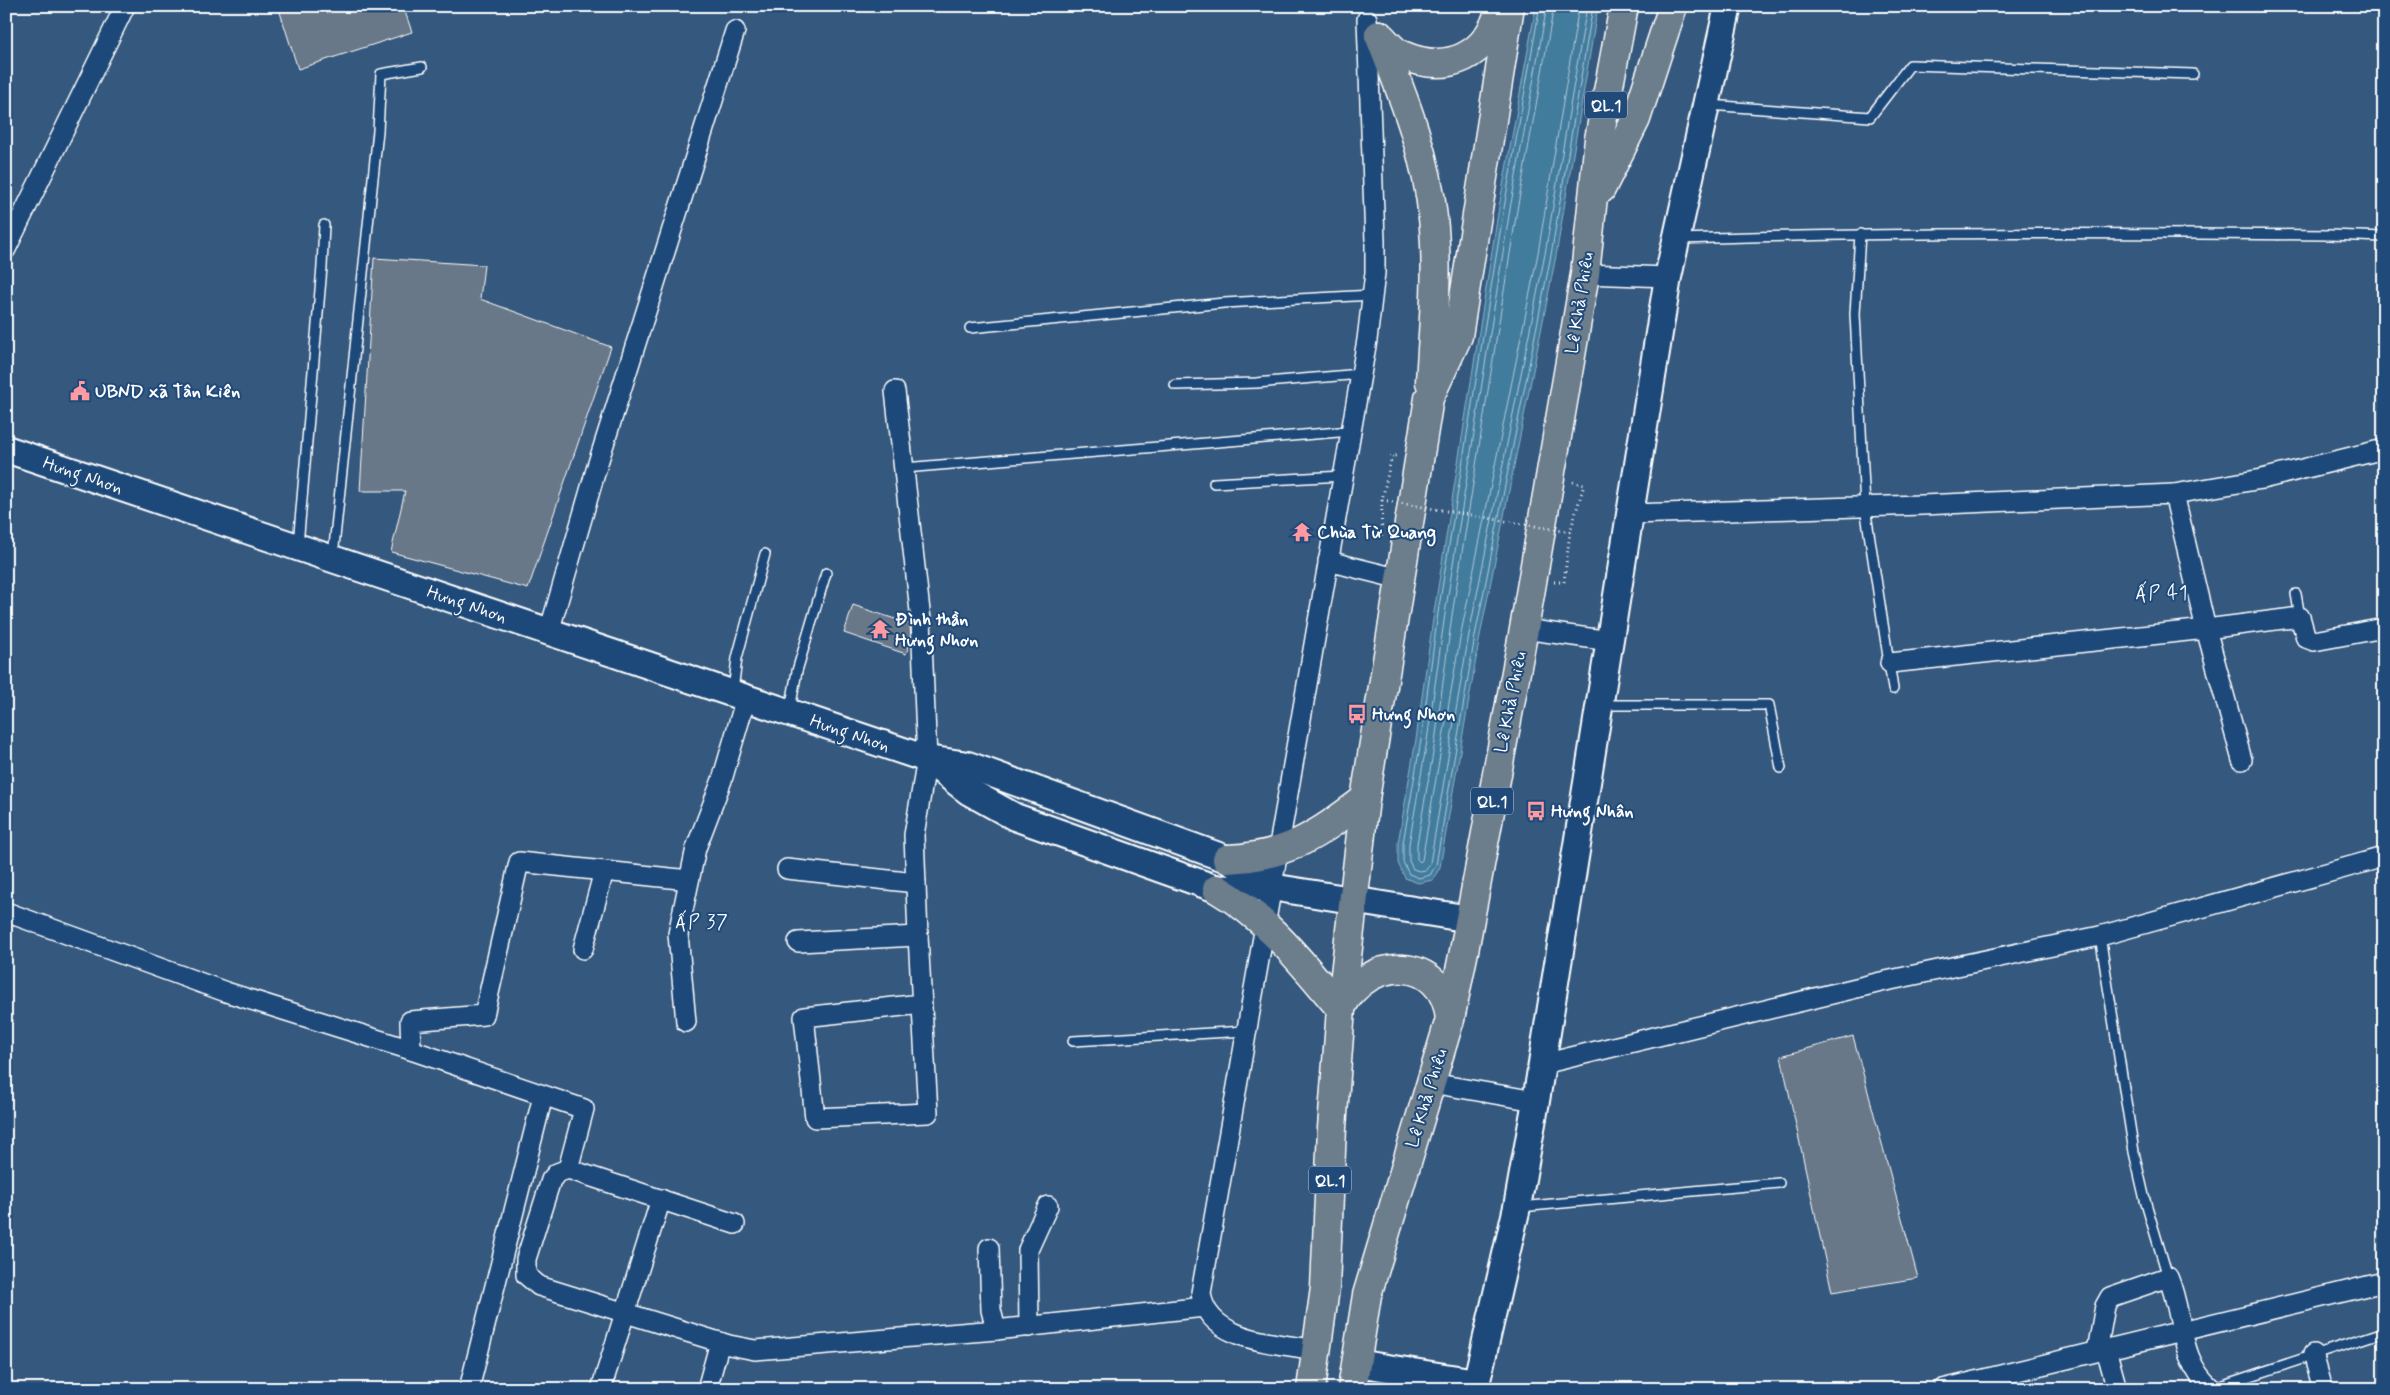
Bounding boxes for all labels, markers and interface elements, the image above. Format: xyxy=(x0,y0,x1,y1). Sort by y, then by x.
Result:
road number: QL.1 xyxy=(1585,92,1627,118)
street label: Lê Khả Phiêu xyxy=(1560,251,1600,356)
public building icon: UBND xã Tân Kiên xyxy=(69,380,91,402)
place label: UBND xã Tân Kiên xyxy=(95,380,240,404)
street label: Hưng Nhơn xyxy=(39,451,126,503)
temple icon: Chùa Từ Quang xyxy=(1291,521,1313,543)
place label: Chùa Từ Quang xyxy=(1317,521,1436,547)
street label: Hưng Nhơn xyxy=(423,580,510,632)
district label: ẤP 41 xyxy=(2135,581,2189,606)
place label: Đình thần Hưng Nhơn xyxy=(895,608,978,655)
temple icon: Đình thần Hưng Nhơn xyxy=(869,618,891,640)
street label: Lê Khả Phiêu xyxy=(1489,650,1533,755)
bus stop icon: Hưng Nhơn xyxy=(1346,703,1368,725)
place label: Hưng Nhơn xyxy=(1372,703,1455,729)
street label: Hưng Nhơn xyxy=(806,709,893,761)
road number: QL.1 xyxy=(1471,788,1513,814)
bus stop icon: Hưng Nhân xyxy=(1525,800,1547,822)
place label: Hưng Nhân xyxy=(1551,800,1634,826)
district label: ẤP 37 xyxy=(675,910,729,935)
street label: Lê Khả Phiêu xyxy=(1400,1046,1453,1151)
road number: QL.1 xyxy=(1309,1166,1351,1194)

